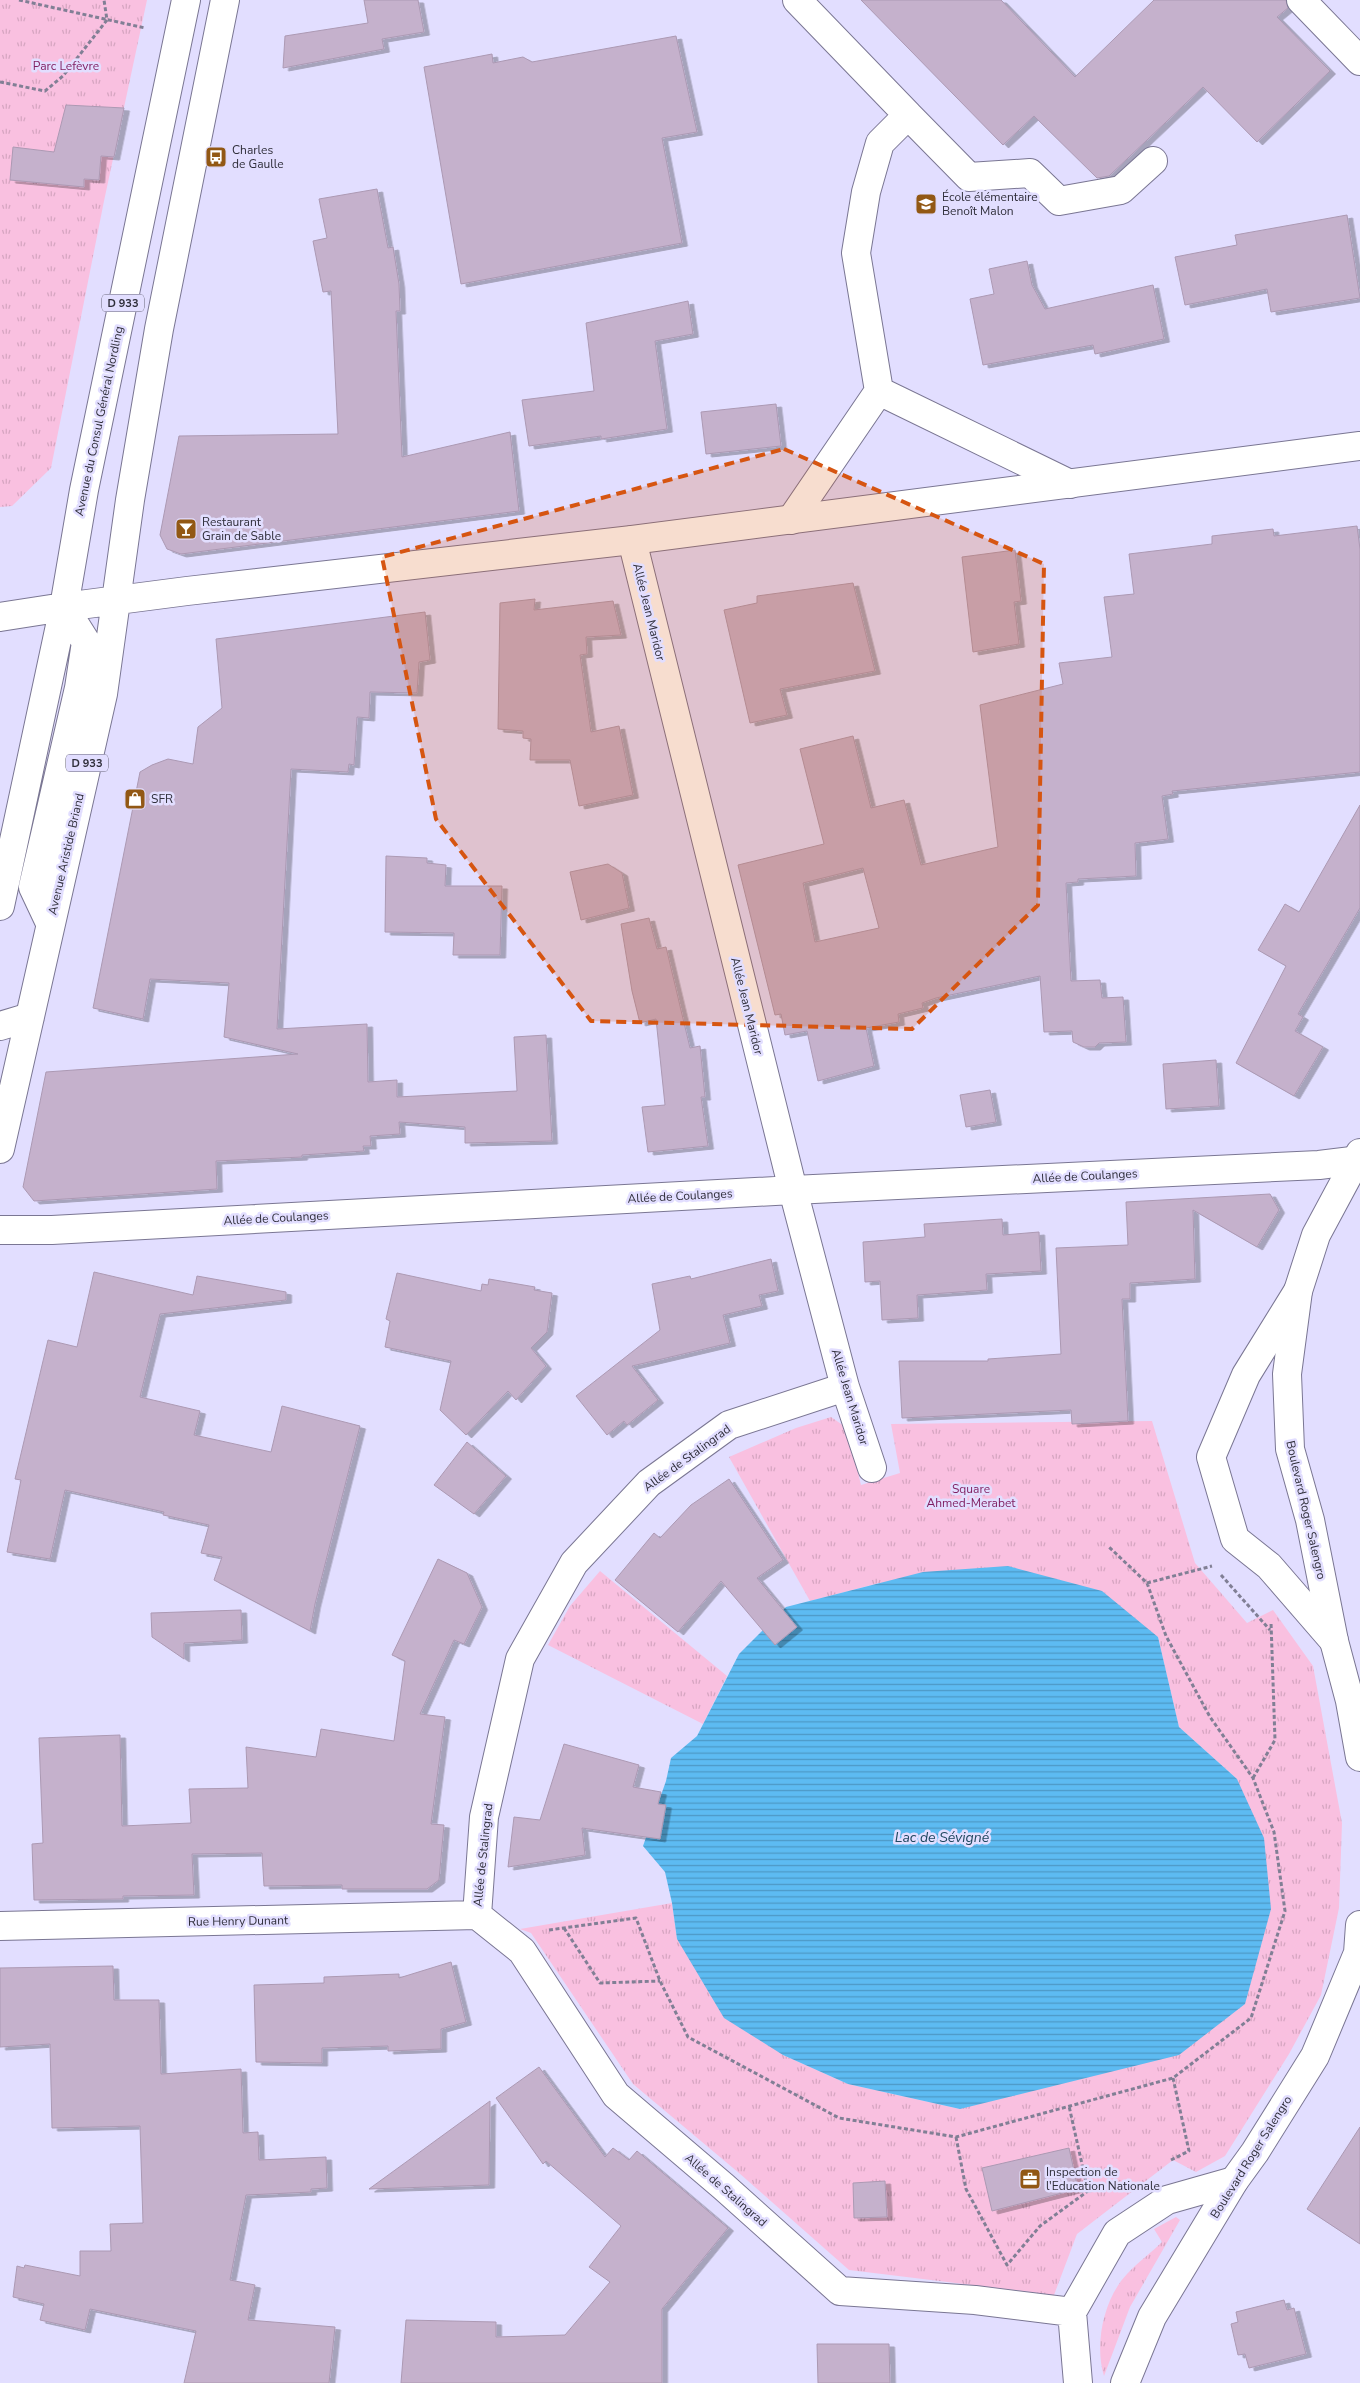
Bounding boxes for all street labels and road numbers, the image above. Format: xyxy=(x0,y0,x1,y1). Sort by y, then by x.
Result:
road number: D 933 xyxy=(102,294,144,312)
street label: Avenue du Consul Général Nordling xyxy=(71,325,127,517)
street label: Allée Jean Maridor xyxy=(629,562,669,663)
road number: D 933 xyxy=(66,754,108,771)
street label: Avenue Aristide Briand xyxy=(44,792,88,916)
street label: Allée Jean Maridor xyxy=(727,956,767,1057)
street label: Allée de Coulanges xyxy=(1032,1165,1138,1187)
street label: Allée de Coulanges xyxy=(627,1185,733,1207)
street label: Allée de Coulanges xyxy=(223,1207,329,1229)
street label: Allée Jean Maridor xyxy=(828,1347,872,1448)
street label: Allée de Stalingrad xyxy=(640,1421,734,1495)
street label: Boulevard Roger Salengro xyxy=(1282,1439,1330,1581)
street label: Allée de Stalingrad xyxy=(470,1803,496,1907)
street label: Rue Henry Dunant xyxy=(188,1912,289,1930)
street label: Boulevard Roger Salengro xyxy=(1207,2092,1296,2221)
street label: Allée de Stalingrad xyxy=(682,2150,770,2230)

